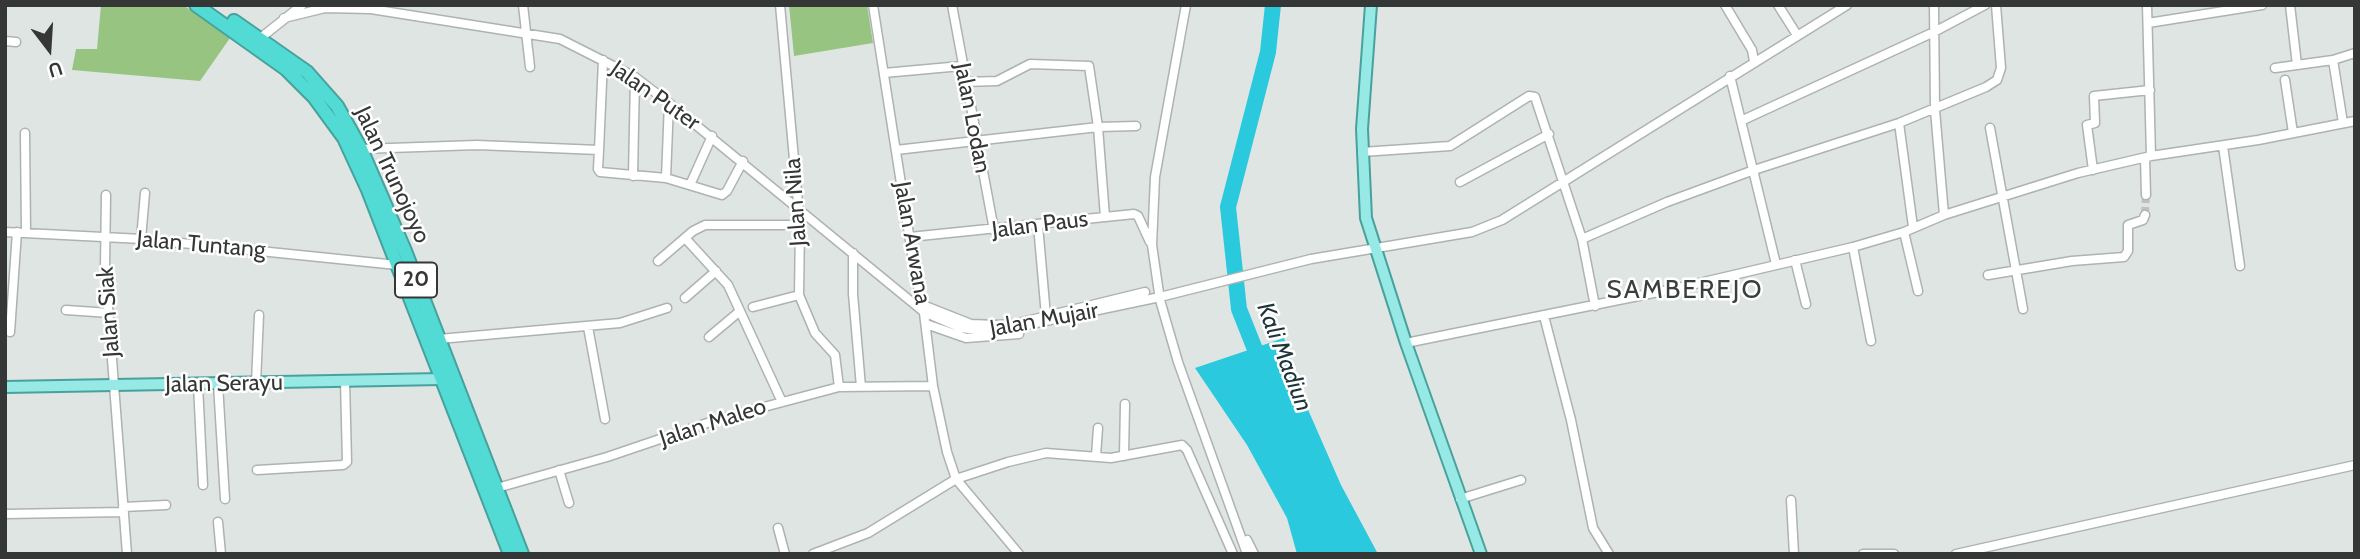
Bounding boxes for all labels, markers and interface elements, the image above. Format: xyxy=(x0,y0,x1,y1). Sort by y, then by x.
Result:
north arrow xyxy=(14,14,84,84)
street label: Jalan Puter xyxy=(605,55,705,137)
text: U xyxy=(45,57,65,83)
street label: Jalan Lodan xyxy=(948,61,996,175)
street label: Jalan Trunojoyo xyxy=(348,102,436,248)
street label: Jalan Nila xyxy=(779,157,813,247)
street label: Jalan Arwana xyxy=(888,179,936,307)
street label: Jalan Paus xyxy=(990,205,1090,245)
street label: Jalan Tuntang xyxy=(135,226,267,264)
road number: 20 xyxy=(395,262,437,298)
street label: Jalan Siak xyxy=(92,266,126,358)
district label: SAMBEREJO xyxy=(1608,274,1762,306)
street label: Jalan Mujair xyxy=(988,297,1100,343)
water label: Kali Madiun xyxy=(1250,299,1318,415)
street label: Jalan Serayu xyxy=(165,369,283,399)
street label: Jalan Maleo xyxy=(656,393,770,453)

